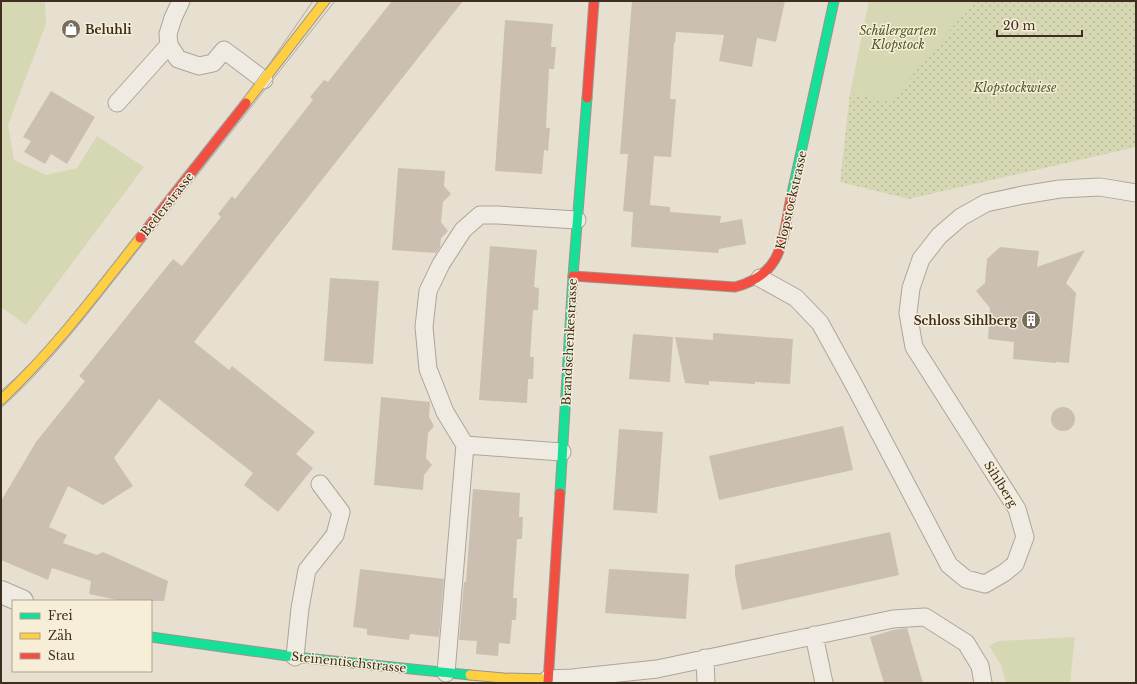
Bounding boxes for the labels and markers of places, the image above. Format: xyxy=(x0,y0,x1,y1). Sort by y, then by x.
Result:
shop icon: Beluhli xyxy=(60,18,82,40)
place label: Beluhli xyxy=(85,22,132,37)
building icon: Schloss Sihlberg xyxy=(1020,309,1042,331)
place label: Schloss Sihlberg xyxy=(914,313,1018,328)

